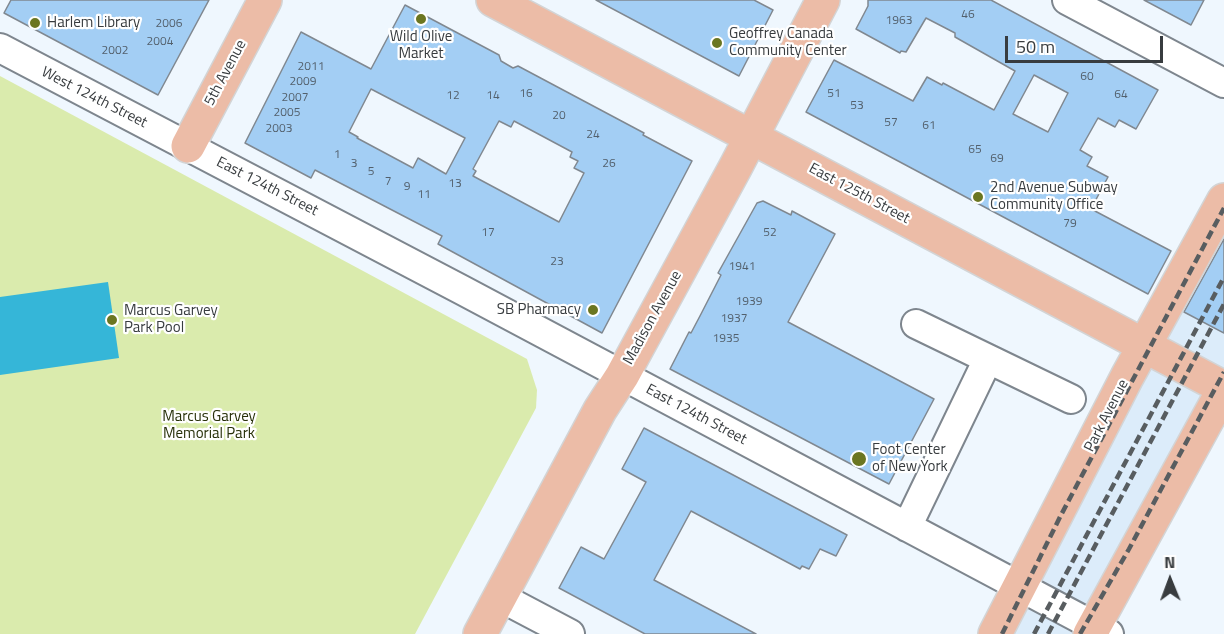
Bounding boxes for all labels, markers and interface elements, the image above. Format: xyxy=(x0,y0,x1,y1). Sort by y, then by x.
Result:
house number: 46 xyxy=(961,8,975,22)
marker: Wild Olive Market xyxy=(414,12,428,26)
place label: Harlem Library xyxy=(47,14,140,32)
house number: 1963 xyxy=(886,14,912,28)
marker: Harlem Library xyxy=(28,16,42,30)
house number: 2006 xyxy=(156,17,182,31)
scale bar xyxy=(1008,24,1166,62)
place label: Geoffrey Canada Community Center xyxy=(729,25,847,60)
place label: Wild Olive Market xyxy=(390,28,452,63)
text: 50 m xyxy=(1016,33,1055,60)
house number: 2004 xyxy=(147,35,173,49)
marker: Geoffrey Canada Community Center xyxy=(710,36,724,50)
street label: 5th Avenue xyxy=(201,37,251,109)
house number: 2002 xyxy=(102,44,128,58)
house number: 2011 xyxy=(298,60,324,74)
street label: West 124th Street xyxy=(38,64,150,132)
house number: 60 xyxy=(1080,70,1094,84)
house number: 2009 xyxy=(290,75,316,89)
house number: 16 xyxy=(519,87,533,101)
house number: 51 xyxy=(827,87,841,101)
house number: 64 xyxy=(1114,88,1128,102)
house number: 12 xyxy=(446,89,460,103)
house number: 14 xyxy=(486,89,500,103)
house number: 2007 xyxy=(282,91,308,105)
house number: 53 xyxy=(850,99,864,113)
house number: 2005 xyxy=(274,106,300,120)
house number: 20 xyxy=(552,109,566,123)
house number: 57 xyxy=(884,116,898,130)
house number: 61 xyxy=(922,119,936,133)
house number: 2003 xyxy=(266,122,292,136)
house number: 24 xyxy=(586,128,600,142)
house number: 65 xyxy=(968,143,982,157)
house number: 1 xyxy=(334,148,340,162)
house number: 69 xyxy=(990,152,1004,166)
street label: East 124th Street xyxy=(213,154,321,220)
house number: 3 xyxy=(351,157,357,171)
house number: 26 xyxy=(602,157,616,171)
street label: East 125th Street xyxy=(805,160,913,228)
house number: 5 xyxy=(368,165,374,179)
house number: 7 xyxy=(385,175,391,189)
house number: 13 xyxy=(448,177,462,191)
place label: 2nd Avenue Subway Community Office xyxy=(990,179,1118,214)
house number: 9 xyxy=(404,180,410,194)
house number: 11 xyxy=(417,188,431,202)
marker: 2nd Avenue Subway Community Office xyxy=(971,190,985,204)
house number: 79 xyxy=(1063,217,1077,231)
house number: 17 xyxy=(481,226,495,240)
house number: 52 xyxy=(763,226,777,240)
house number: 23 xyxy=(550,255,564,269)
house number: 1941 xyxy=(729,260,755,274)
street label: Madison Avenue xyxy=(620,268,686,368)
house number: 1939 xyxy=(736,295,762,309)
place label: SB Pharmacy xyxy=(497,301,581,319)
place label: Marcus Garvey Park Pool xyxy=(124,302,218,337)
marker: SB Pharmacy xyxy=(586,303,600,317)
house number: 1937 xyxy=(721,312,747,326)
marker: Marcus Garvey Park Pool xyxy=(105,313,119,327)
house number: 1935 xyxy=(713,332,739,346)
street label: Park Avenue xyxy=(1081,377,1133,455)
street label: East 124th Street xyxy=(642,381,750,449)
park label: Marcus Garvey Memorial Park xyxy=(162,408,256,443)
place label: Foot Center of New York xyxy=(872,441,948,476)
marker: Foot Center of New York xyxy=(850,450,868,468)
north arrow xyxy=(1140,550,1200,610)
text: N xyxy=(1164,550,1175,574)

